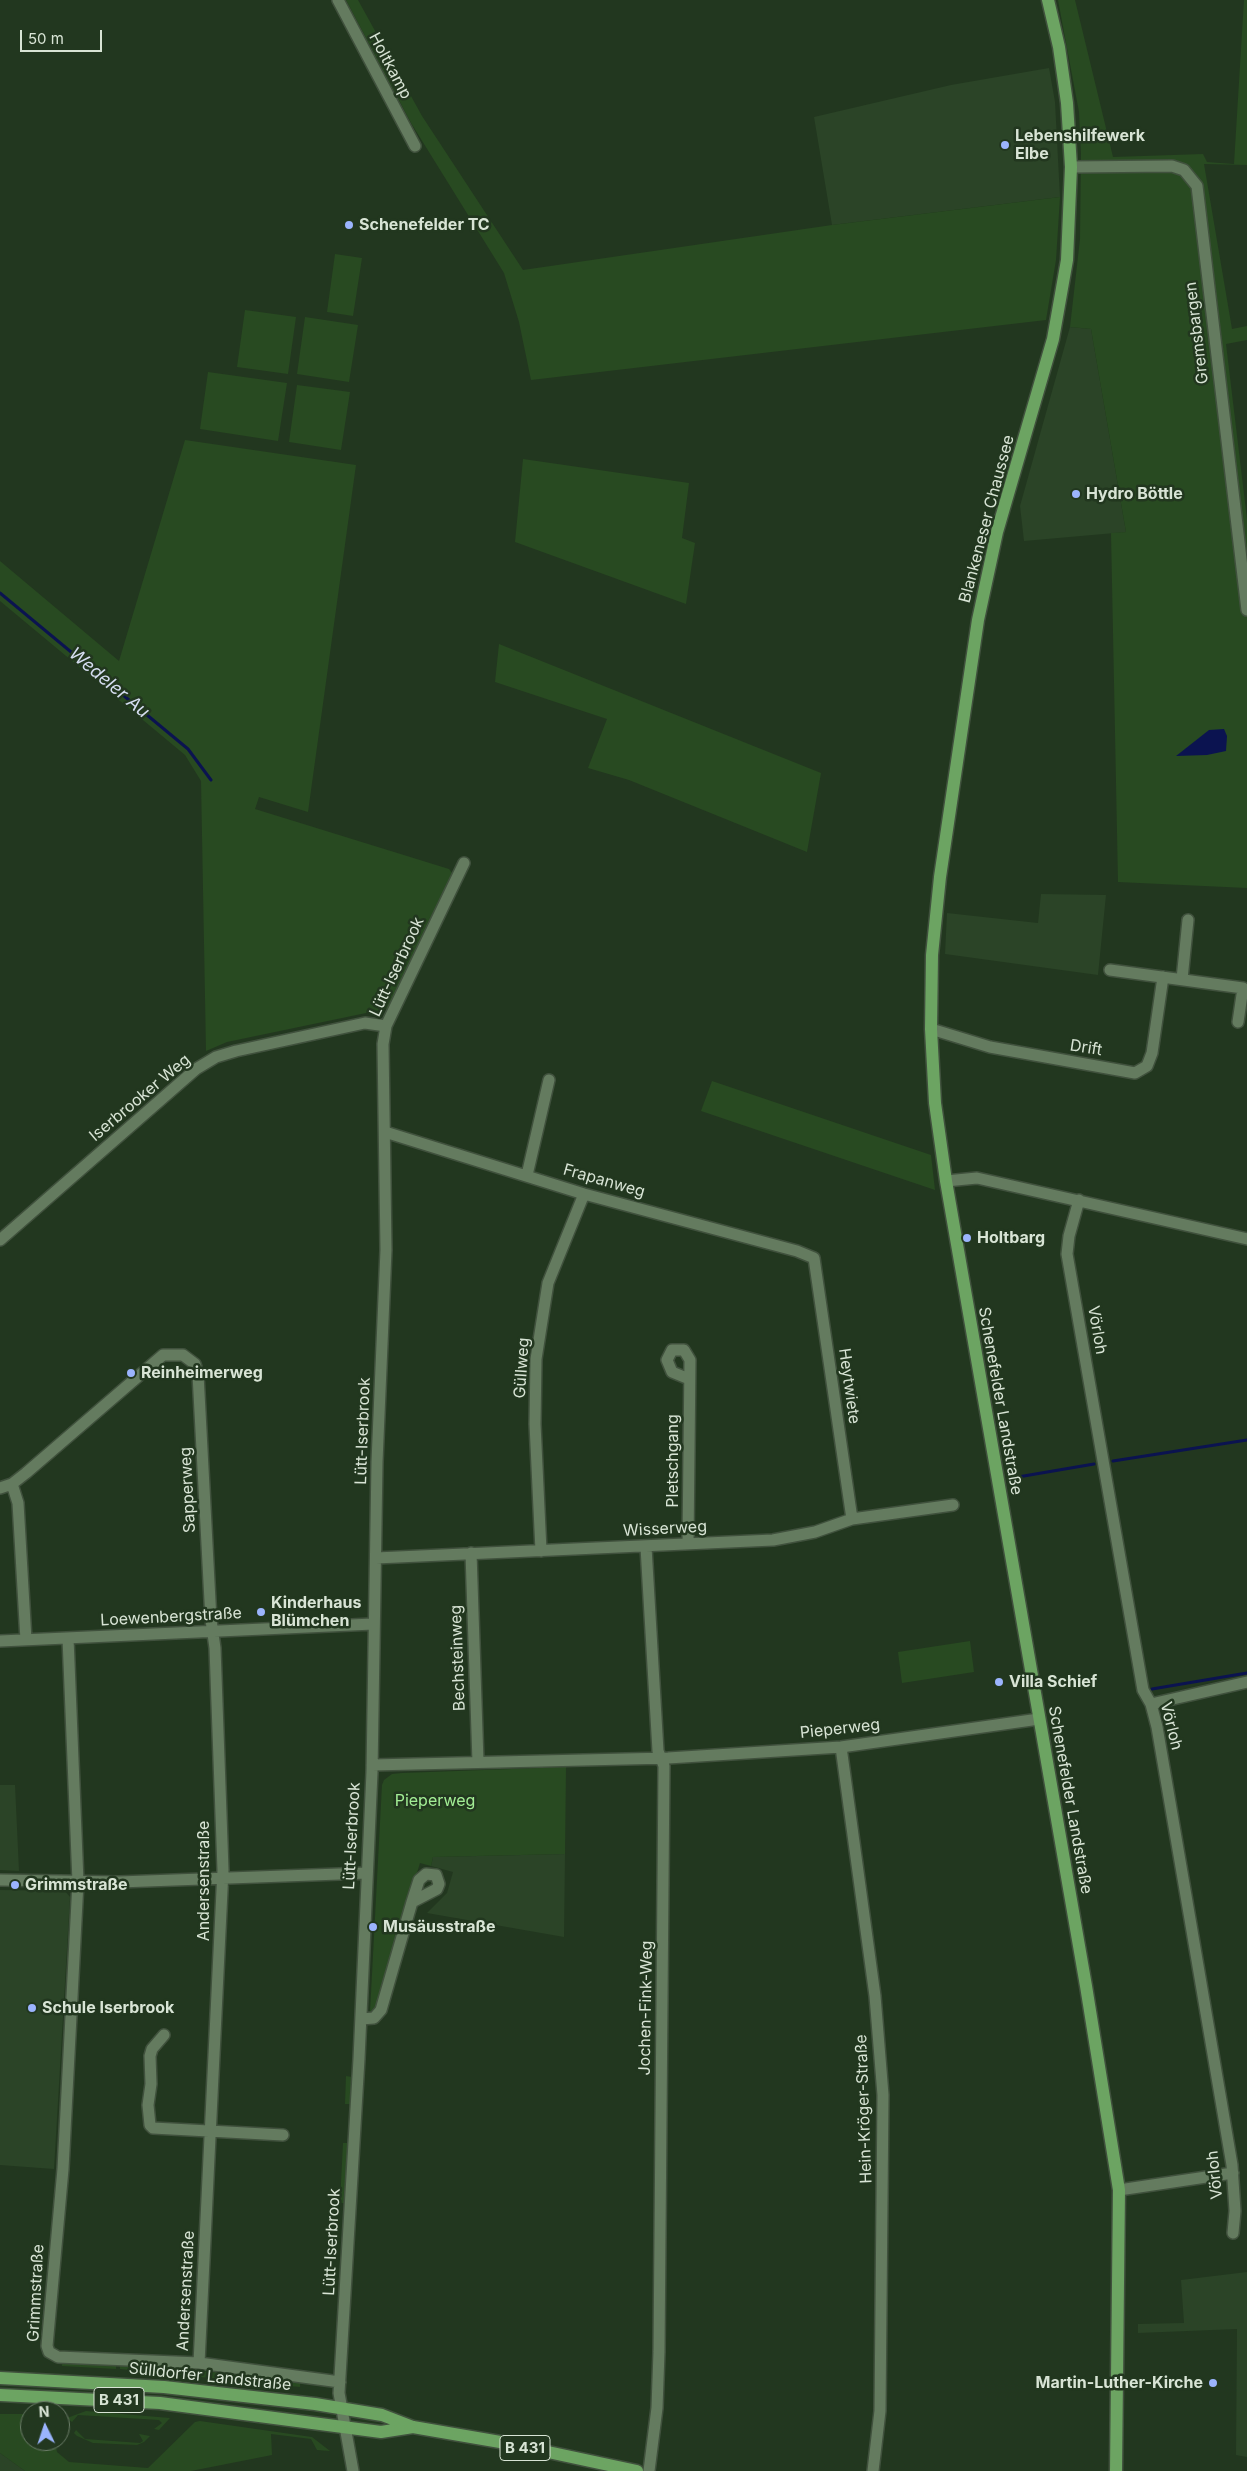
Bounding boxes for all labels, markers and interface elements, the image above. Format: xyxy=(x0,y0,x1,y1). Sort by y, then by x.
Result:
scale bar xyxy=(22,20,105,52)
text: 50 m xyxy=(28,29,64,48)
street label: Holtkamp xyxy=(365,30,415,102)
place label: Lebenshilfewerk Elbe xyxy=(1015,126,1145,164)
marker: Lebenshilfewerk Elbe xyxy=(999,139,1011,151)
place label: Schenefelder TC xyxy=(359,215,490,235)
marker: Schenefelder TC xyxy=(343,219,355,231)
street label: Gremsbargen xyxy=(1181,281,1213,385)
street label: Blankeneser Chaussee xyxy=(955,433,1019,605)
place label: Hydro Böttle xyxy=(1086,484,1183,504)
marker: Hydro Böttle xyxy=(1070,488,1082,500)
water label: Wedeler Au xyxy=(64,643,154,723)
street label: Lütt-Iserbrook xyxy=(366,914,428,1020)
street label: Drift xyxy=(1069,1036,1103,1060)
street label: Iserbrooker Weg xyxy=(86,1050,194,1146)
street label: Frapanweg xyxy=(561,1160,647,1202)
place label: Holtbarg xyxy=(977,1228,1045,1248)
marker: Holtbarg xyxy=(961,1232,973,1244)
street label: Vörloh xyxy=(1083,1304,1111,1356)
street label: Schenefelder Landstraße xyxy=(974,1306,1026,1496)
street label: Güllweg xyxy=(510,1337,534,1399)
street label: Heytwiete xyxy=(834,1347,864,1425)
place label: Reinheimerweg xyxy=(141,1363,263,1383)
marker: Reinheimerweg xyxy=(125,1367,137,1379)
street label: Lütt-Iserbrook xyxy=(352,1377,374,1485)
street label: Pletschgang xyxy=(663,1414,683,1508)
street label: Sapperweg xyxy=(176,1446,200,1534)
street label: Wisserweg xyxy=(623,1517,707,1541)
place label: Kinderhaus Blümchen xyxy=(271,1593,361,1631)
street label: Loewenbergstraße xyxy=(100,1604,242,1630)
street label: Bechsteinweg xyxy=(447,1604,469,1712)
marker: Kinderhaus Blümchen xyxy=(255,1606,267,1618)
place label: Villa Schief xyxy=(1009,1672,1097,1692)
marker: Villa Schief xyxy=(993,1676,1005,1688)
street label: Vörloh xyxy=(1156,1700,1186,1752)
street label: Schenefelder Landstraße xyxy=(1044,1705,1096,1895)
street label: Pieperweg xyxy=(799,1715,881,1743)
street label: Lütt-Iserbrook xyxy=(340,1782,364,1890)
park label: Pieperweg xyxy=(395,1791,475,1811)
street label: Andersenstraße xyxy=(194,1821,214,1941)
place label: Grimmstraße xyxy=(25,1875,128,1895)
marker: Grimmstraße xyxy=(9,1879,21,1891)
place label: Musäusstraße xyxy=(383,1917,495,1937)
marker: Musäusstraße xyxy=(367,1921,379,1933)
street label: Jochen-Fink-Weg xyxy=(635,1940,657,2076)
place label: Schule Iserbrook xyxy=(42,1998,174,2018)
marker: Schule Iserbrook xyxy=(26,2002,38,2014)
street label: Hein-Kröger-Straße xyxy=(852,2034,876,2184)
street label: Vörloh xyxy=(1203,2150,1227,2200)
street label: Lütt-Iserbrook xyxy=(320,2188,344,2296)
street label: Andersenstraße xyxy=(173,2230,199,2352)
street label: Grimmstraße xyxy=(24,2244,48,2342)
street label: Sülldorfer Landstraße xyxy=(128,2359,292,2395)
place label: Martin-Luther-Kirche xyxy=(1036,2373,1203,2393)
marker: Martin-Luther-Kirche xyxy=(1207,2377,1219,2389)
road number: B 431 xyxy=(94,2388,144,2412)
north arrow xyxy=(20,2401,70,2451)
text: N xyxy=(38,2403,50,2420)
road number: B 431 xyxy=(500,2436,550,2460)

